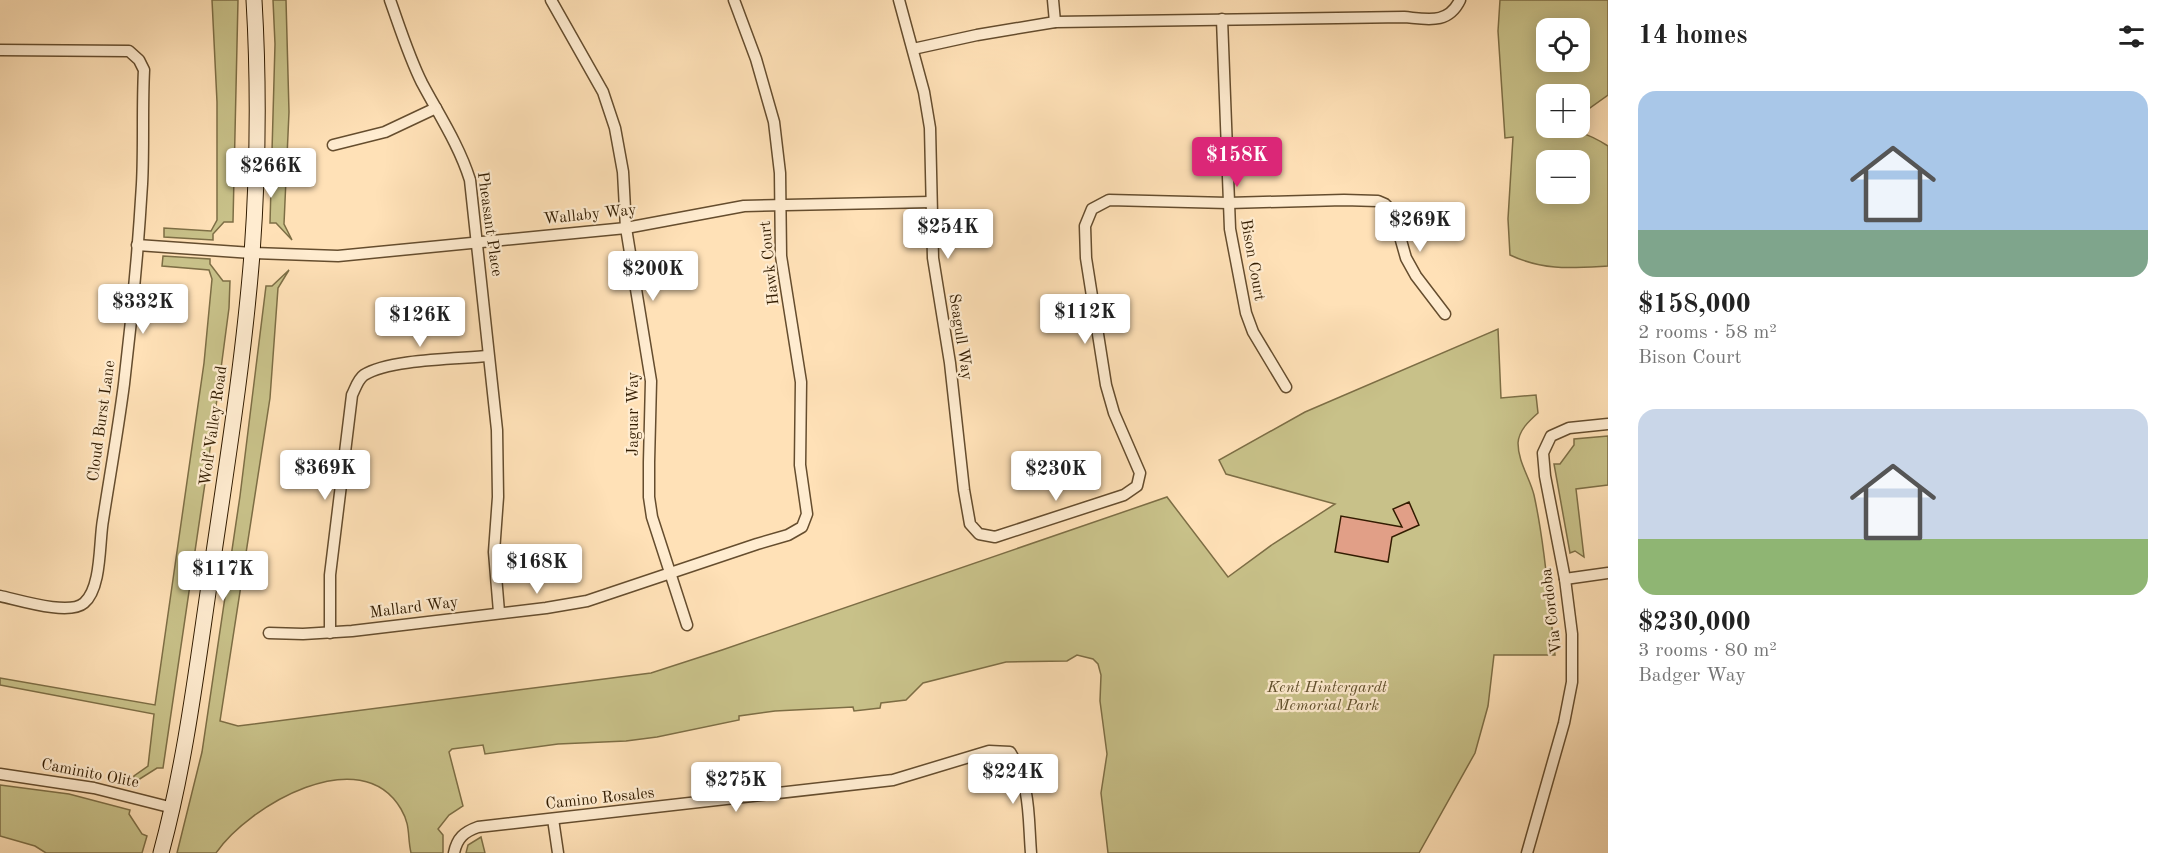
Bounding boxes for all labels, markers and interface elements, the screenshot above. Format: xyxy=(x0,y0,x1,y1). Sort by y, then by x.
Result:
map controls xyxy=(1536,18,1590,204)
button: locate xyxy=(1536,18,1590,72)
icon: filters xyxy=(2115,20,2148,53)
text: 14 homes xyxy=(1638,23,1747,49)
button: + xyxy=(1536,84,1590,138)
icon: home xyxy=(1839,130,1947,238)
pin: $158K xyxy=(1195,137,1279,188)
text: $158K xyxy=(1206,146,1268,166)
pin: $266K xyxy=(229,148,313,199)
button: − xyxy=(1536,150,1590,204)
text: $266K xyxy=(240,157,302,177)
street label: Pheasant Place xyxy=(474,170,504,278)
street label: Wallaby Way xyxy=(543,202,638,228)
pin: $269K xyxy=(1378,202,1462,253)
pin: $254K xyxy=(906,209,990,260)
text: $269K xyxy=(1389,211,1451,231)
text: $254K xyxy=(917,218,979,238)
street label: Bison Court xyxy=(1237,218,1267,303)
street label: Hawk Court xyxy=(758,220,782,306)
pin: $200K xyxy=(611,251,695,302)
text: $200K xyxy=(622,260,684,280)
pin: $332K xyxy=(101,284,185,335)
text: $158,000 xyxy=(1638,292,1751,318)
text: $332K xyxy=(112,293,174,313)
street label: Seagull Way xyxy=(945,293,975,382)
pin: $112K xyxy=(1043,294,1127,345)
pin: $126K xyxy=(378,297,462,348)
text: $112K xyxy=(1054,303,1116,323)
text: $126K xyxy=(389,306,451,326)
text: 2 rooms · 58 m² xyxy=(1638,323,1777,343)
text: Bison Court xyxy=(1638,348,1741,368)
street label: Cloud Burst Lane xyxy=(86,359,118,483)
street label: Wolf Valley Road xyxy=(198,365,230,487)
street label: Jaguar Way xyxy=(626,371,642,456)
icon: home xyxy=(1839,448,1947,556)
pin: $369K xyxy=(283,450,367,501)
pin: $230K xyxy=(1014,451,1098,502)
text: $369K xyxy=(294,459,356,479)
text: $230K xyxy=(1025,460,1087,480)
pin: $168K xyxy=(495,544,579,595)
pin: $117K xyxy=(181,551,265,602)
text: $168K xyxy=(506,553,568,573)
text: $117K xyxy=(192,560,254,580)
street label: Via Cordoba xyxy=(1539,567,1565,655)
street label: Mallard Way xyxy=(369,595,460,621)
text: $230,000 xyxy=(1638,610,1751,636)
text: 3 rooms · 80 m² xyxy=(1638,641,1777,661)
text: Badger Way xyxy=(1638,666,1746,686)
park label: Kent Hintergardt Memorial Park xyxy=(1266,680,1388,714)
pin: $224K xyxy=(971,754,1055,805)
street label: Caminito Olite xyxy=(40,757,140,791)
pin: $275K xyxy=(694,762,778,813)
text: $224K xyxy=(982,763,1044,783)
text: $275K xyxy=(705,771,767,791)
street label: Camino Rosales xyxy=(545,785,655,813)

